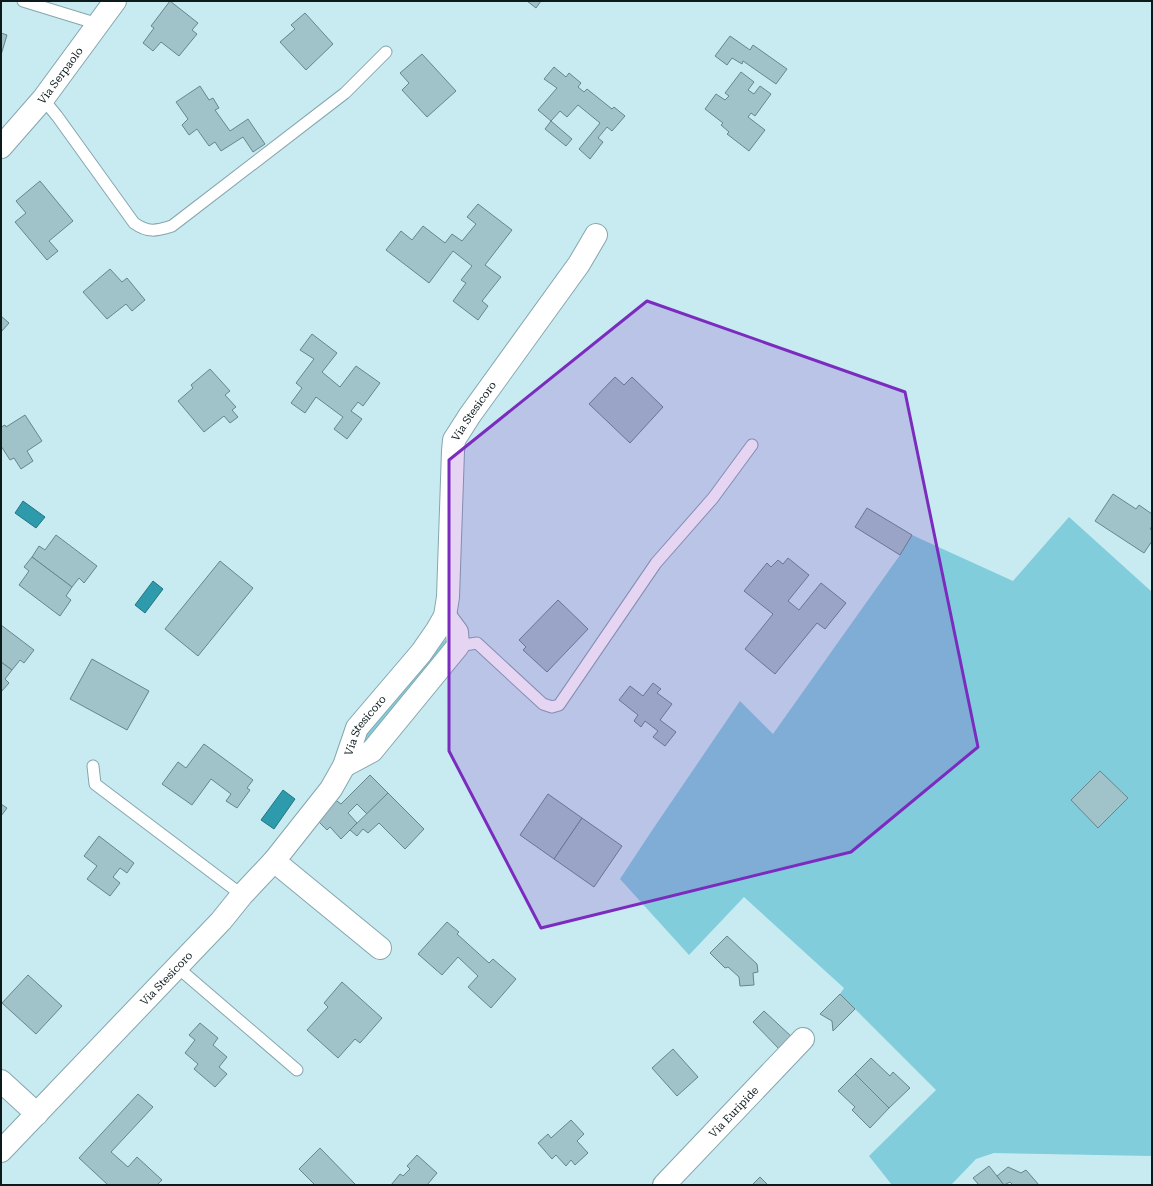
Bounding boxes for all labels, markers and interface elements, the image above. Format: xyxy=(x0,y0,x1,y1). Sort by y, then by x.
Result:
street label: Via Serpaolo xyxy=(35,44,86,107)
street label: Via Stesicoro xyxy=(449,378,499,443)
street label: Via Stesicoro xyxy=(342,692,389,757)
street label: Via Stesicoro xyxy=(137,948,195,1008)
street label: Via Euripide xyxy=(706,1084,761,1140)

